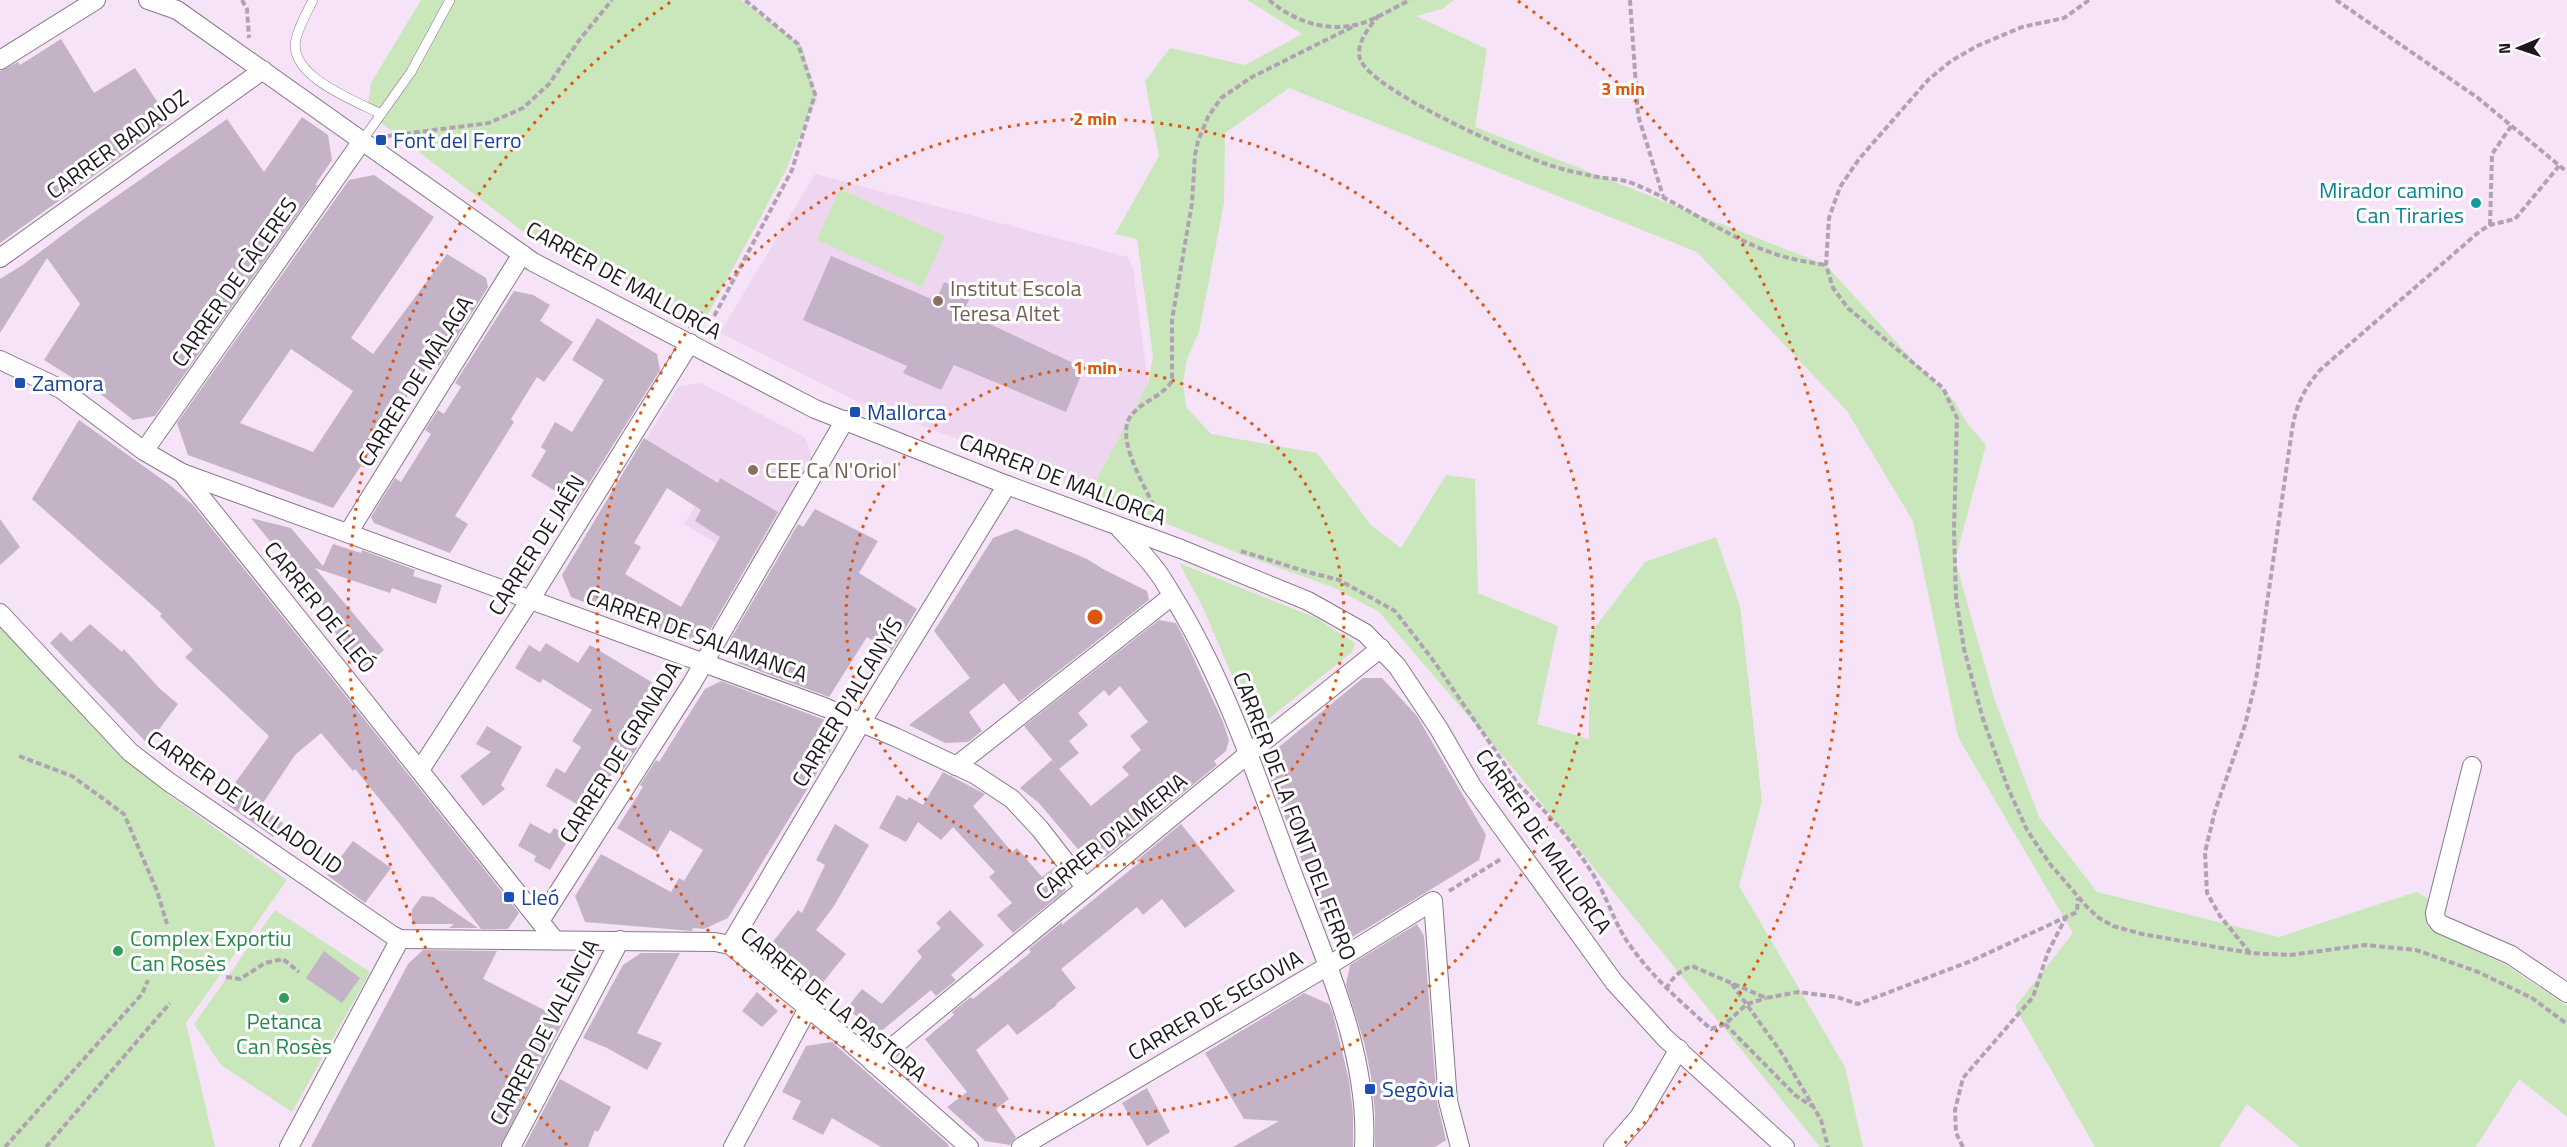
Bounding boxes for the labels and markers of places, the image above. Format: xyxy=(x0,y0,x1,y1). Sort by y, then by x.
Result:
place label: Font del Ferro xyxy=(393,123,522,157)
marker: Font del Ferro xyxy=(374,133,388,147)
place label: Mirador camino Can Tiraries xyxy=(2319,173,2464,232)
marker: Mirador camino Can Tiraries xyxy=(2469,196,2483,210)
place label: Institut Escola Teresa Altet xyxy=(950,271,1082,330)
marker: Institut Escola Teresa Altet xyxy=(931,294,945,308)
place label: Zamora xyxy=(32,366,103,400)
marker: Zamora xyxy=(13,376,27,390)
place label: Mallorca xyxy=(867,395,946,429)
marker: Mallorca xyxy=(848,405,862,419)
place label: CEE Ca N'Oriol xyxy=(765,453,897,487)
marker: CEE Ca N'Oriol xyxy=(746,463,760,477)
centre of rings xyxy=(1085,607,1105,627)
place label: Lleó xyxy=(521,880,559,914)
marker: Lleó xyxy=(502,890,516,904)
place label: Complex Exportiu Can Rosès xyxy=(130,921,291,980)
marker: Complex Exportiu Can Rosès xyxy=(111,944,125,958)
marker: Petanca Can Rosès xyxy=(277,991,291,1005)
place label: Petanca Can Rosès xyxy=(236,1004,332,1063)
place label: Segòvia xyxy=(1382,1072,1454,1106)
marker: Segòvia xyxy=(1363,1082,1377,1096)

